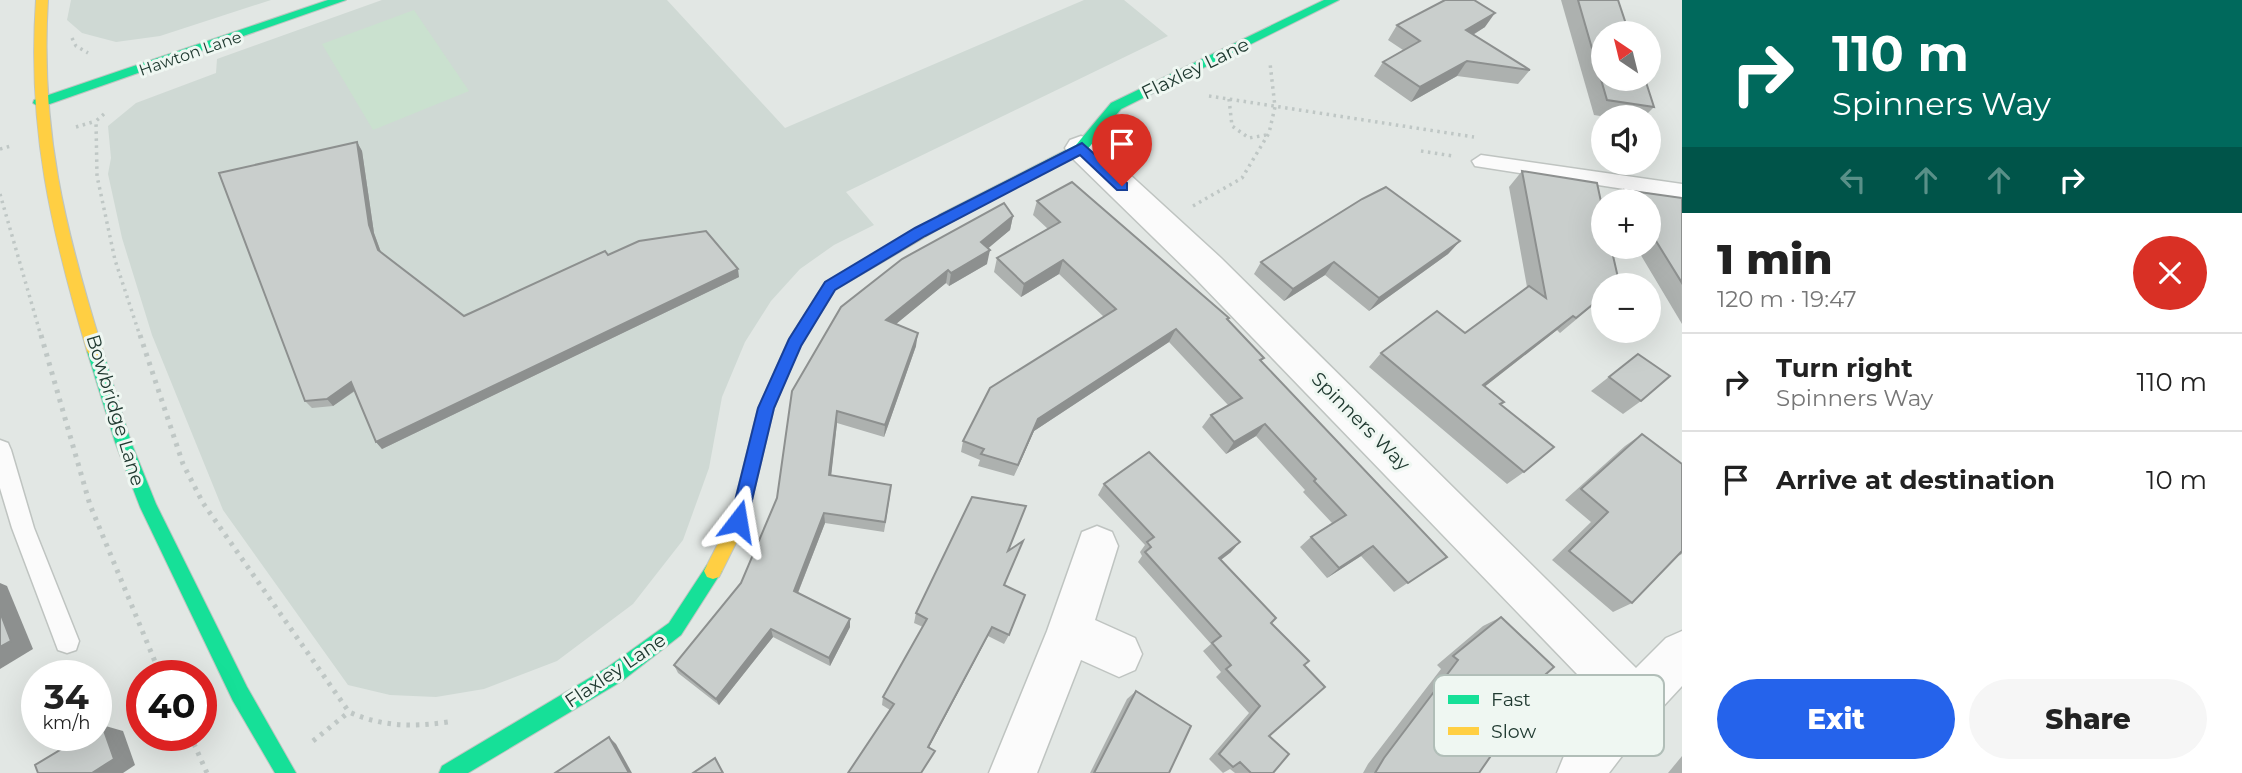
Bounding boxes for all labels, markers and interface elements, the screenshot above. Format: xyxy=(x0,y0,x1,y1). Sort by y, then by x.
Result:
north arrow xyxy=(1591,21,1661,91)
map controls xyxy=(1591,21,1661,343)
text: 110 m xyxy=(1832,24,1969,83)
street label: Hawton Lane xyxy=(136,27,244,80)
icon: right xyxy=(1717,28,1808,119)
street label: Flaxley Lane xyxy=(1138,32,1253,104)
text: Spinners Way xyxy=(1832,84,2051,123)
button: sound xyxy=(1591,105,1661,175)
pin xyxy=(1092,114,1152,186)
icon: arrive xyxy=(1103,125,1141,163)
icon: left xyxy=(1834,161,1872,199)
icon: ahead xyxy=(1907,161,1945,199)
icon: ahead xyxy=(1980,161,2018,199)
icon: right xyxy=(2053,161,2091,199)
button: + xyxy=(1591,189,1661,259)
text: 1 min xyxy=(1717,233,1833,285)
button: close xyxy=(2133,236,2207,310)
button: − xyxy=(1591,273,1661,343)
text: 120 m · 19:47 xyxy=(1717,285,1857,313)
street label: Bowbridge Lane xyxy=(82,332,150,489)
text: Turn right xyxy=(1776,352,1912,384)
icon: right xyxy=(1717,363,1755,401)
text: 110 m xyxy=(2137,366,2207,398)
street label: Spinners Way xyxy=(1307,367,1415,476)
text: Spinners Way xyxy=(1776,384,1933,412)
icon: arrive xyxy=(1717,461,1755,499)
text: Arrive at destination xyxy=(1776,464,2055,496)
text: 10 m xyxy=(2146,464,2207,496)
position arrow xyxy=(701,484,775,558)
street label: Flaxley Lane xyxy=(560,628,670,713)
speed limit sign: 40 xyxy=(126,660,217,751)
text: 34 xyxy=(44,675,89,718)
legend xyxy=(1434,675,1664,756)
button: Exit xyxy=(1717,679,1955,759)
button: Share xyxy=(1969,679,2207,759)
text: Fast xyxy=(1491,688,1531,711)
text: km/h xyxy=(42,712,91,734)
text: Slow xyxy=(1491,720,1536,743)

